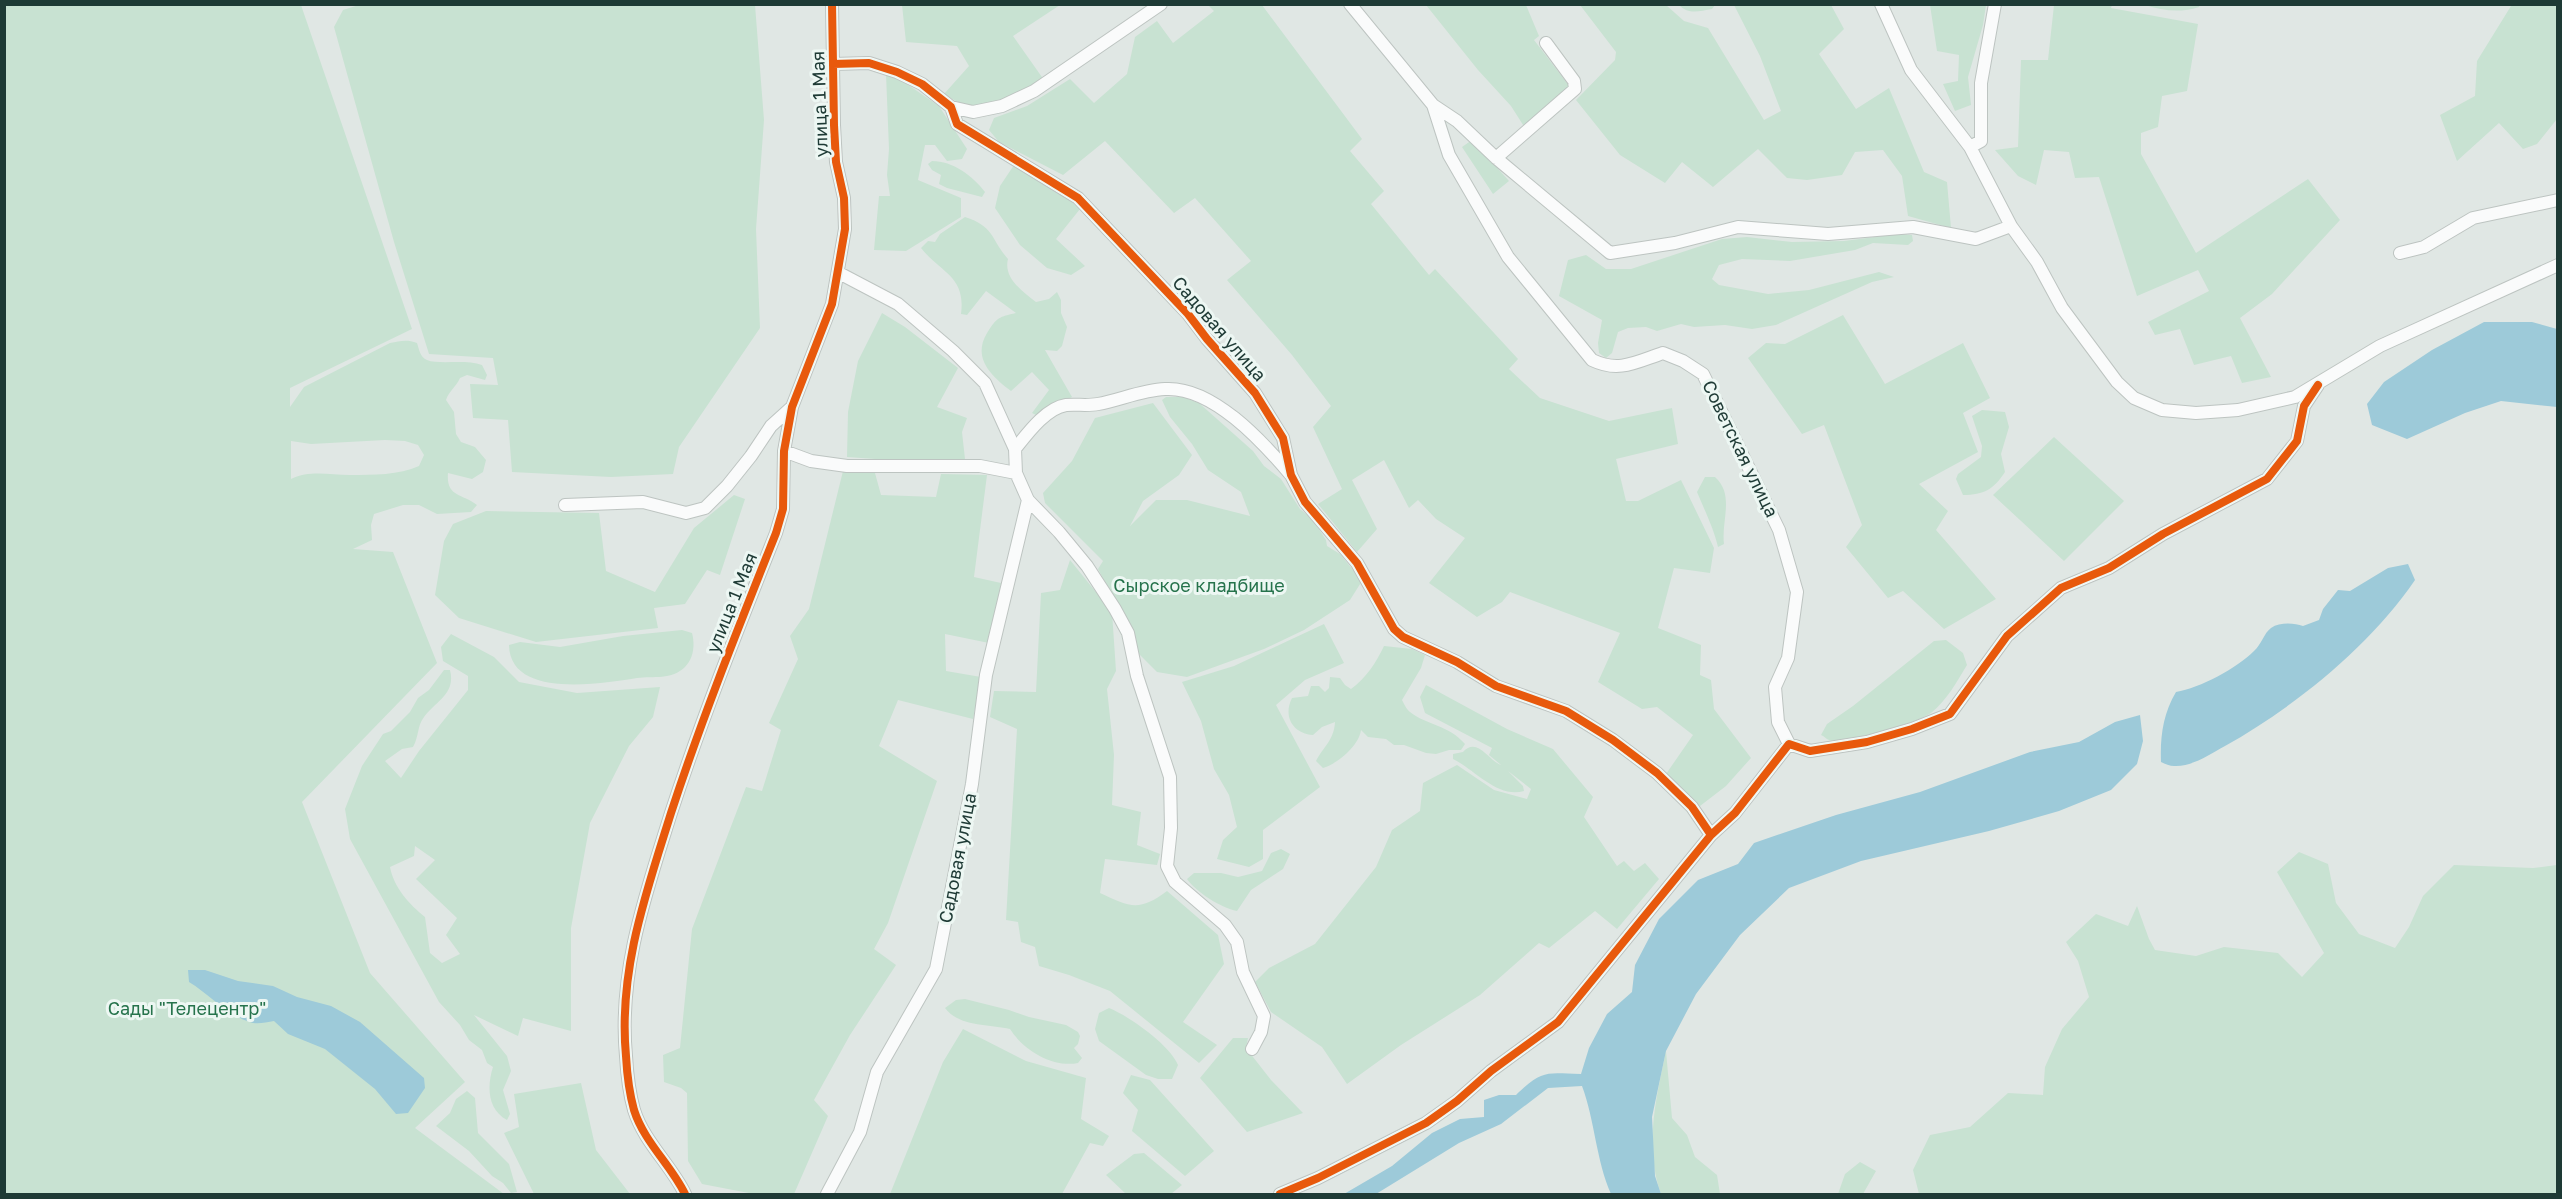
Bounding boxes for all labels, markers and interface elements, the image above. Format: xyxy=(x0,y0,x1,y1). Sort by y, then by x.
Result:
street label: улица 1 Мая xyxy=(806,50,832,158)
street label: Садовая улица xyxy=(1168,271,1271,385)
street label: Советская улица xyxy=(1698,376,1784,521)
street label: улица 1 Мая xyxy=(701,549,761,656)
park label: Сырское кладбище xyxy=(1113,574,1285,596)
street label: Садовая улица xyxy=(934,791,980,925)
park label: Сады "Телецентр" xyxy=(108,997,266,1019)

